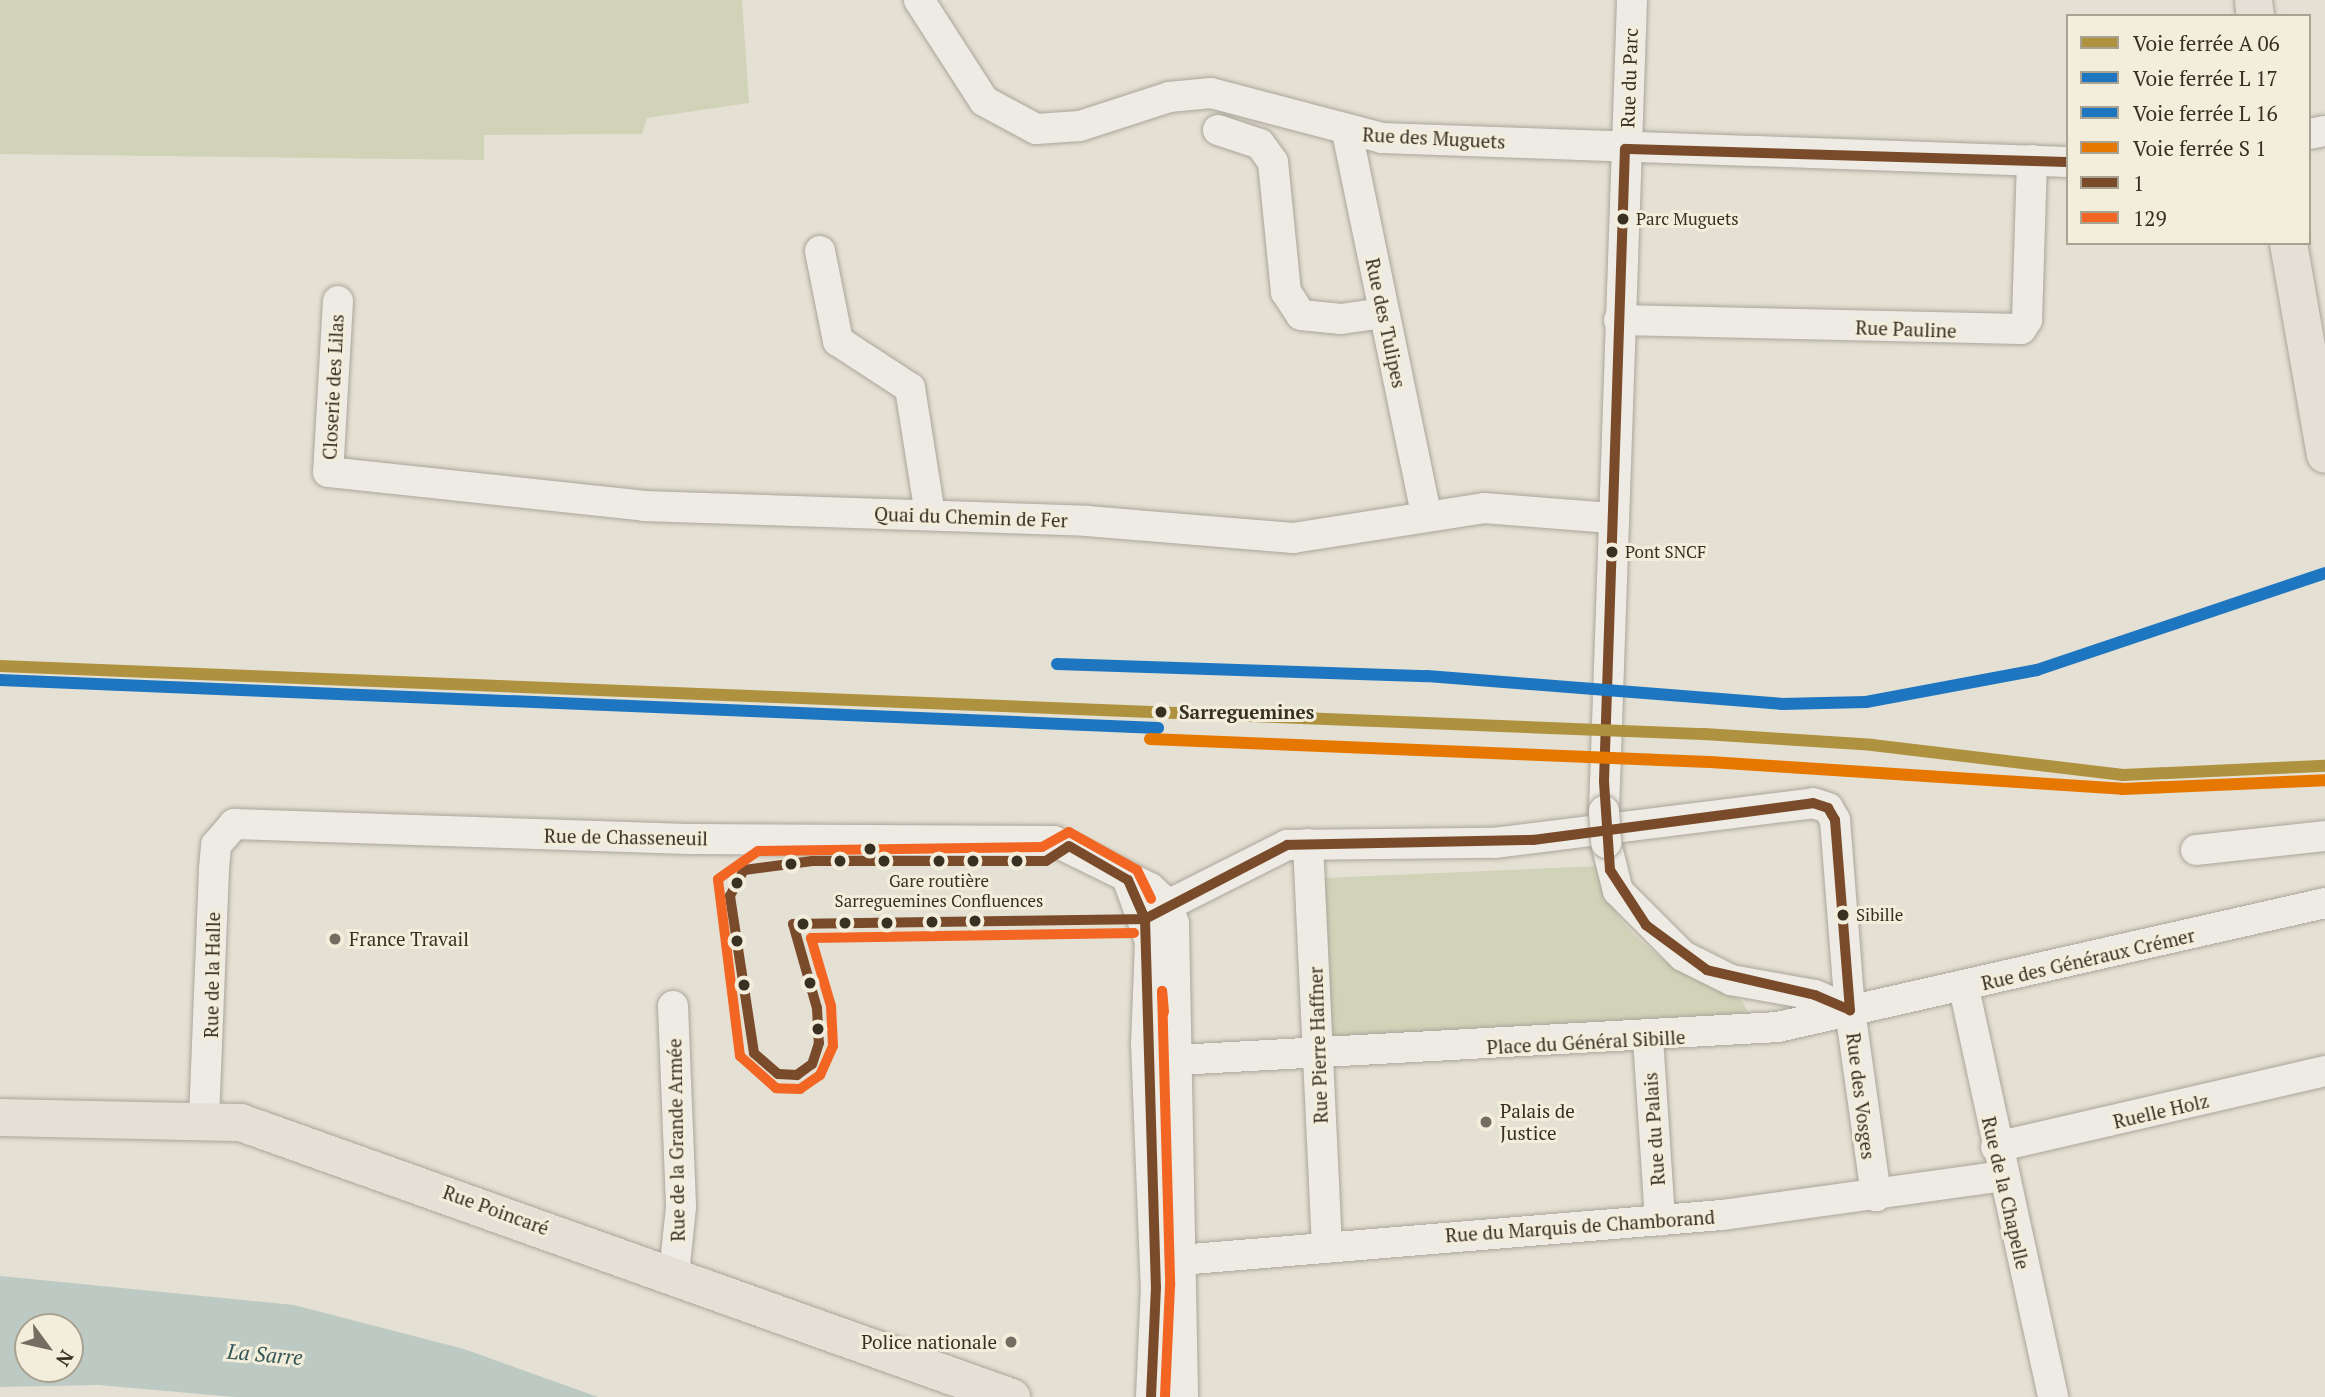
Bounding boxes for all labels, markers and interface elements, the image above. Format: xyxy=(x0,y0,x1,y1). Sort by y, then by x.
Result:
legend xyxy=(2066,14,2311,245)
street label: Rue du Parc xyxy=(1616,27,1642,129)
text: Voie ferrée A 06 xyxy=(2133,29,2280,57)
text: Voie ferrée L 17 xyxy=(2133,64,2278,92)
text: Voie ferrée L 16 xyxy=(2133,99,2278,127)
street label: Rue des Muguets xyxy=(1362,123,1506,153)
text: Voie ferrée S 1 xyxy=(2133,134,2266,162)
text: 1 xyxy=(2133,169,2144,197)
text: 129 xyxy=(2133,204,2167,232)
place label: Parc Muguets xyxy=(1636,209,1739,229)
marker: Parc Muguets xyxy=(1616,212,1630,226)
street label: Rue des Tulipes xyxy=(1361,256,1411,390)
street label: Closerie des Lilas xyxy=(318,313,348,461)
street label: Rue Pauline xyxy=(1855,316,1957,342)
street label: Quai du Chemin de Fer xyxy=(874,502,1068,532)
place label: Pont SNCF xyxy=(1625,542,1706,562)
marker: Pont SNCF xyxy=(1605,545,1619,559)
marker: Sarreguemines xyxy=(1149,700,1173,724)
place label: Sarreguemines xyxy=(1179,701,1314,723)
street label: Rue de Chasseneuil xyxy=(544,824,708,850)
unlabelled marker xyxy=(863,842,877,856)
unlabelled marker xyxy=(833,854,847,868)
unlabelled marker xyxy=(877,854,891,868)
marker: Gare routière Sarreguemines Confluences xyxy=(932,854,946,868)
unlabelled marker xyxy=(966,854,980,868)
unlabelled marker xyxy=(1010,854,1024,868)
unlabelled marker xyxy=(784,857,798,871)
place label: Gare routière Sarreguemines Confluences xyxy=(835,871,1043,911)
unlabelled marker xyxy=(730,876,744,890)
place label: Sibille xyxy=(1856,905,1903,925)
marker: Sibille xyxy=(1836,908,1850,922)
street label: Rue de la Halle xyxy=(200,912,224,1038)
unlabelled marker xyxy=(968,914,982,928)
unlabelled marker xyxy=(925,915,939,929)
unlabelled marker xyxy=(838,916,852,930)
unlabelled marker xyxy=(880,916,894,930)
unlabelled marker xyxy=(796,917,810,931)
street label: Rue des Généraux Crémer xyxy=(1979,923,2197,995)
place label: France Travail xyxy=(349,928,469,950)
marker: France Travail xyxy=(327,931,343,947)
unlabelled marker xyxy=(730,934,744,948)
street label: Rue Pierre Haffner xyxy=(1304,966,1332,1124)
unlabelled marker xyxy=(803,976,817,990)
unlabelled marker xyxy=(737,978,751,992)
unlabelled marker xyxy=(811,1022,825,1036)
street label: Place du Général Sibille xyxy=(1486,1025,1686,1059)
street label: Rue des Vosges xyxy=(1842,1031,1880,1161)
street label: Rue de la Grande Armée xyxy=(663,1038,689,1242)
street label: Rue du Palais xyxy=(1639,1072,1669,1186)
street label: Ruelle Holz xyxy=(2111,1089,2211,1133)
place label: Palais de Justice xyxy=(1500,1100,1575,1144)
marker: Palais de Justice xyxy=(1478,1114,1494,1130)
street label: Rue de la Chapelle xyxy=(1977,1114,2035,1272)
street label: Rue Poincaré xyxy=(440,1180,552,1240)
street label: Rue du Marquis de Chamborand xyxy=(1444,1205,1716,1247)
north arrow xyxy=(14,1313,84,1383)
place label: Police nationale xyxy=(861,1331,997,1353)
marker: Police nationale xyxy=(1003,1334,1019,1350)
water label: La Sarre xyxy=(226,1338,304,1370)
text: N xyxy=(51,1346,80,1371)

